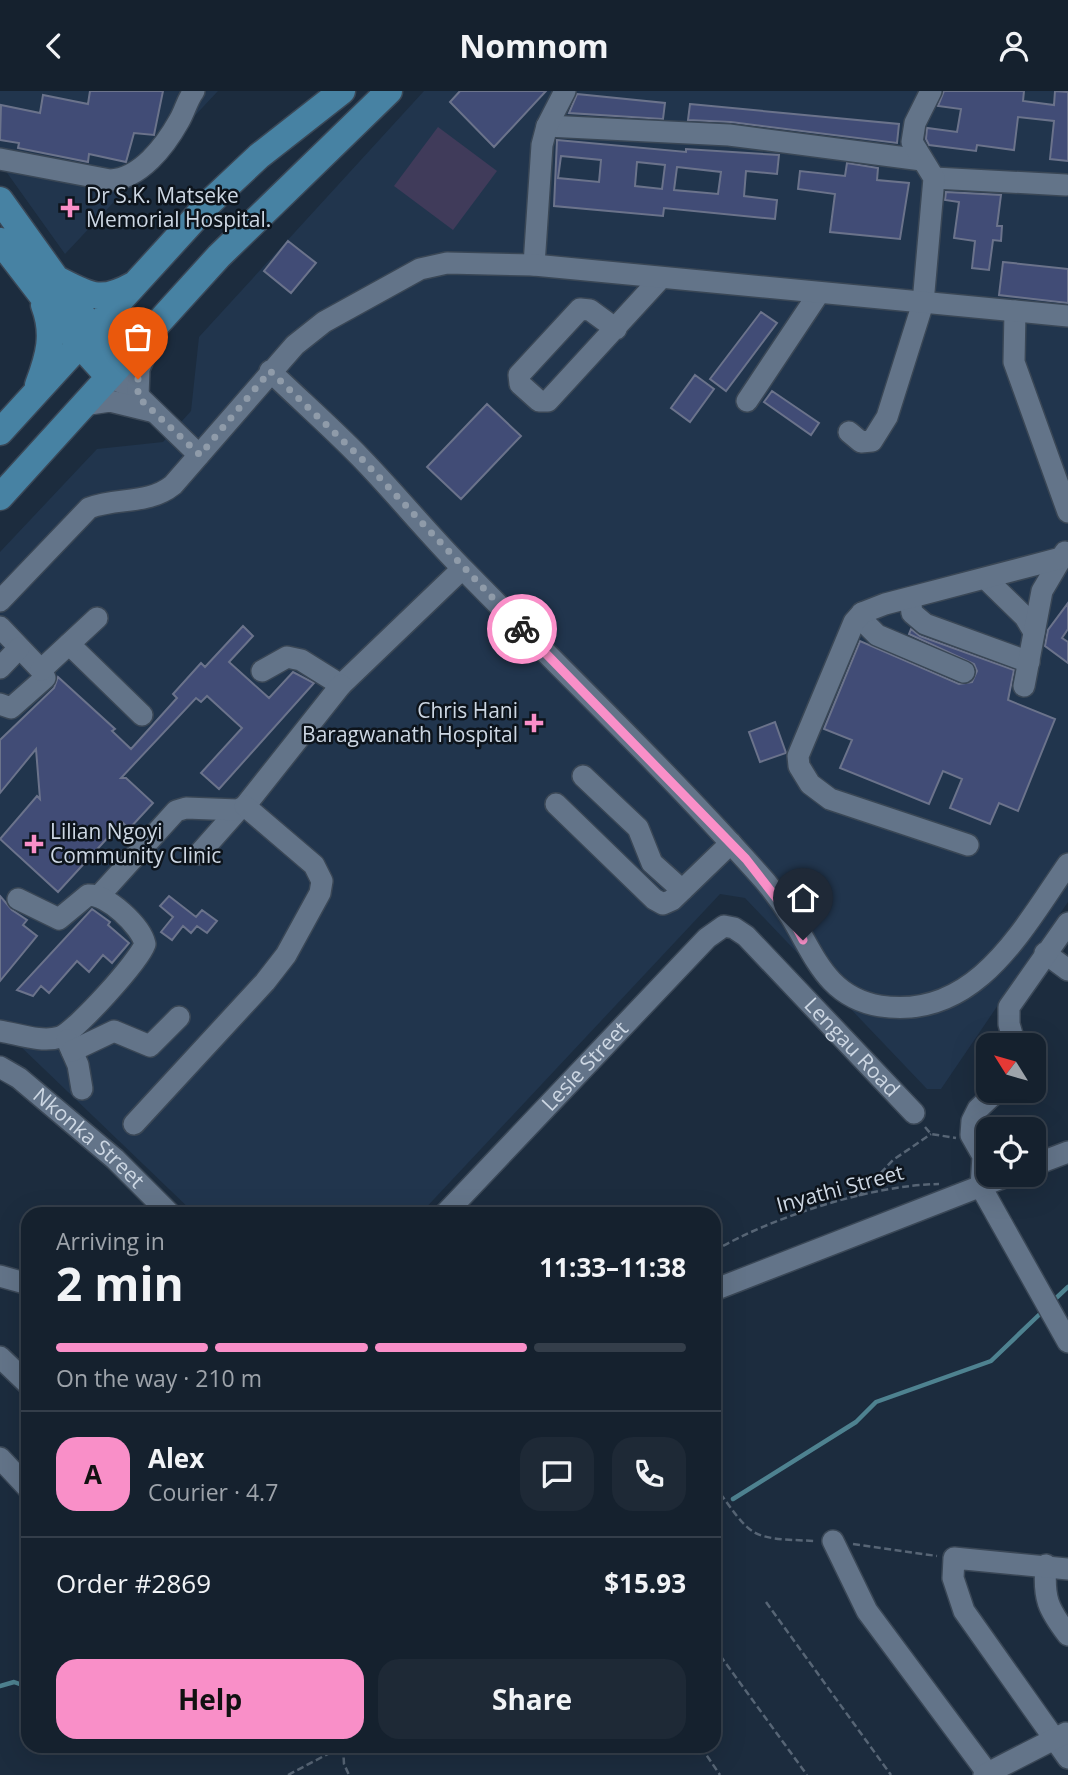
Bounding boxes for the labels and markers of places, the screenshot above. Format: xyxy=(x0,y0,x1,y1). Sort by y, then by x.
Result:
place label: Dr S.K. Matseke Memorial Hospital. xyxy=(86,181,271,233)
marker: Dr S.K. Matseke Memorial Hospital. xyxy=(60,198,80,218)
pin xyxy=(108,307,168,379)
place label: Chris Hani Baragwanath Hospital xyxy=(302,696,518,748)
marker: Chris Hani Baragwanath Hospital xyxy=(524,713,544,733)
place label: Lilian Ngoyi Community Clinic xyxy=(50,817,221,869)
marker: Lilian Ngoyi Community Clinic xyxy=(24,834,44,854)
pin xyxy=(773,868,833,940)

